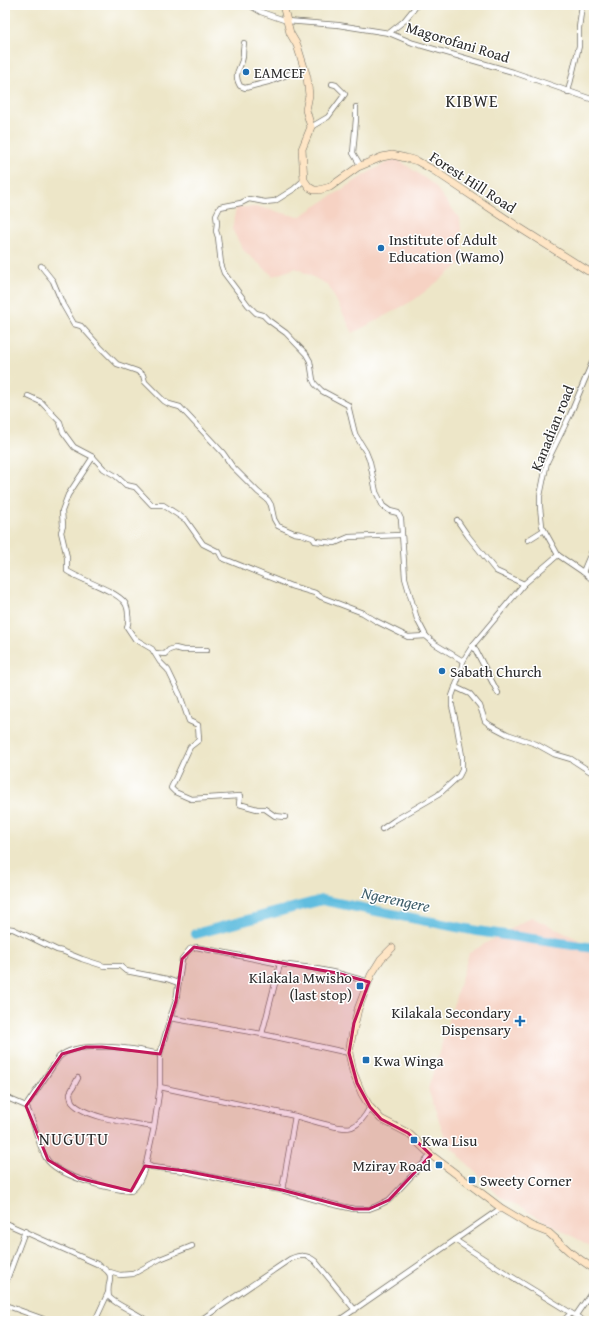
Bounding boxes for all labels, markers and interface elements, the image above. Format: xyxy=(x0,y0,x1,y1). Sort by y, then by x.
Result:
street label: Magorofani Road xyxy=(404,16,512,68)
place label: EAMCEF xyxy=(254,62,306,83)
marker: EAMCEF xyxy=(241,67,251,77)
district label: KIBWE xyxy=(446,88,498,113)
street label: Forest Hill Road xyxy=(426,146,520,218)
place label: Institute of Adult Education (Wamo) xyxy=(389,229,504,267)
marker: Institute of Adult Education (Wamo) xyxy=(376,243,386,253)
street label: Kanadian road xyxy=(525,382,579,474)
place label: Sabath Church xyxy=(450,661,542,682)
marker: Sabath Church xyxy=(437,666,447,676)
water label: Ngerengere xyxy=(359,880,433,918)
place label: Kilakala Mwisho (last stop) xyxy=(249,967,352,1005)
marker: Kilakala Mwisho (last stop) xyxy=(355,981,365,991)
place label: Kilakala Secondary Dispensary xyxy=(391,1002,512,1040)
marker: Kilakala Secondary Dispensary xyxy=(514,1015,526,1027)
place label: Kwa Winga xyxy=(374,1050,444,1071)
marker: Kwa Winga xyxy=(361,1055,371,1065)
district label: NUGUTU xyxy=(39,1126,109,1151)
place label: Kwa Lisu xyxy=(422,1130,478,1151)
marker: Kwa Lisu xyxy=(409,1135,419,1145)
place label: Mziray Road xyxy=(353,1155,431,1176)
marker: Mziray Road xyxy=(434,1160,444,1170)
place label: Sweety Corner xyxy=(480,1170,571,1191)
marker: Sweety Corner xyxy=(467,1175,477,1185)

